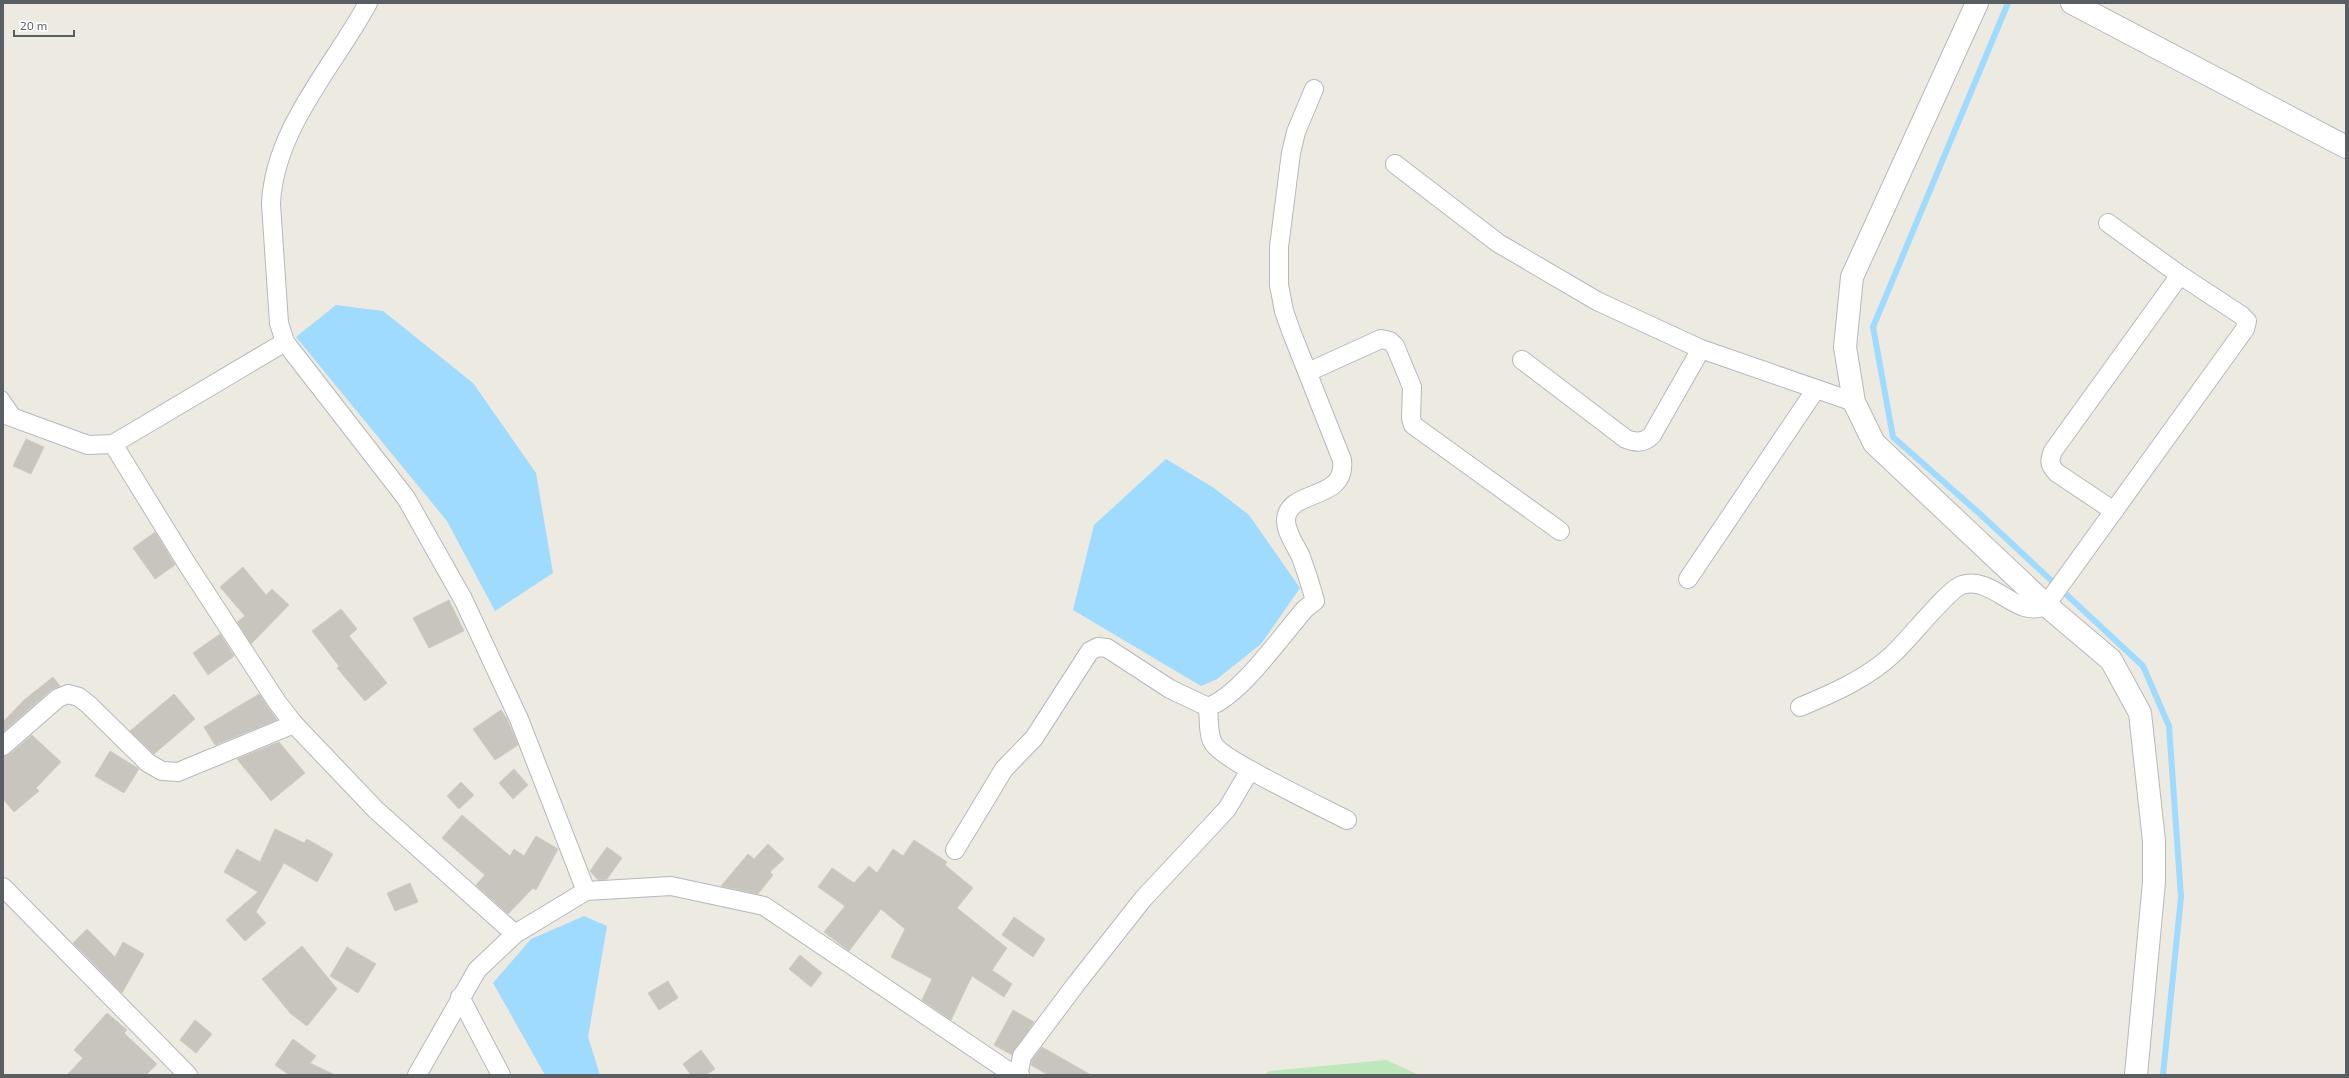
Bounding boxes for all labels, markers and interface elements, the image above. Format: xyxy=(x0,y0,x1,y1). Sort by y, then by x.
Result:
scale bar xyxy=(14,12,74,38)
text: 20 m xyxy=(20,18,47,32)

